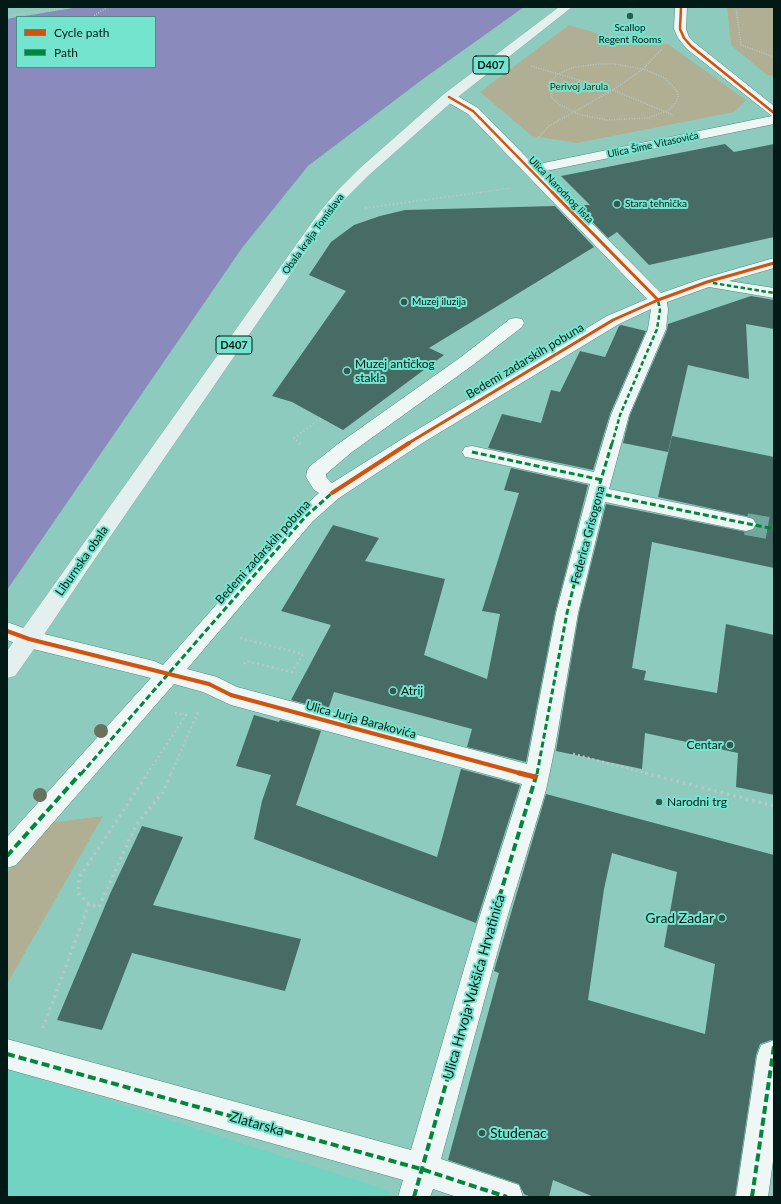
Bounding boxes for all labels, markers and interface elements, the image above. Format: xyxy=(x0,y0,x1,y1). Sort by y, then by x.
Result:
marker: Scallop Regent Rooms xyxy=(625,11,635,21)
legend xyxy=(16,16,156,68)
place label: Scallop Regent Rooms xyxy=(598,22,662,46)
text: Cycle path xyxy=(54,25,109,40)
text: Path xyxy=(54,45,78,60)
road number: D407 xyxy=(473,56,509,74)
park label: Perivoj Jarula xyxy=(550,81,608,93)
street label: Ulica Šime Vitasovića xyxy=(606,129,700,161)
street label: Ulica Narodnog lista xyxy=(526,154,596,226)
street label: Obala kralja Tomislava xyxy=(280,191,346,277)
place label: Stara tehnička xyxy=(625,198,687,210)
marker: Stara tehnička xyxy=(612,199,622,209)
place label: Muzej iluzija xyxy=(412,296,466,308)
marker: Muzej iluzija xyxy=(399,297,409,307)
street label: Bedemi zadarskih pobuna xyxy=(464,320,586,402)
road number: D407 xyxy=(216,336,252,354)
place label: Muzej antičkog stakla xyxy=(355,357,435,385)
marker: Muzej antičkog stakla xyxy=(342,366,352,376)
street label: Federica Grisogona xyxy=(568,484,608,586)
street label: Bedemi zadarskih pobuna xyxy=(213,497,313,607)
street label: Liburnska obala xyxy=(53,523,111,599)
place label: Atrij xyxy=(401,684,423,698)
marker: Atrij xyxy=(388,686,398,696)
street label: Ulica Jurja Barakovića xyxy=(304,698,418,742)
place label: Centar xyxy=(687,738,722,752)
marker: Centar xyxy=(725,740,735,750)
place label: Narodni trg xyxy=(667,795,727,809)
marker: Narodni trg xyxy=(654,797,664,807)
street label: Ulica Hrvoja Vukšića Hrvatinića xyxy=(439,892,509,1082)
place label: Grad Zadar xyxy=(645,910,714,926)
marker: Grad Zadar xyxy=(717,913,727,923)
street label: Zlatarska xyxy=(228,1108,286,1140)
place label: Studenac xyxy=(490,1125,547,1141)
marker: Studenac xyxy=(477,1128,487,1138)

